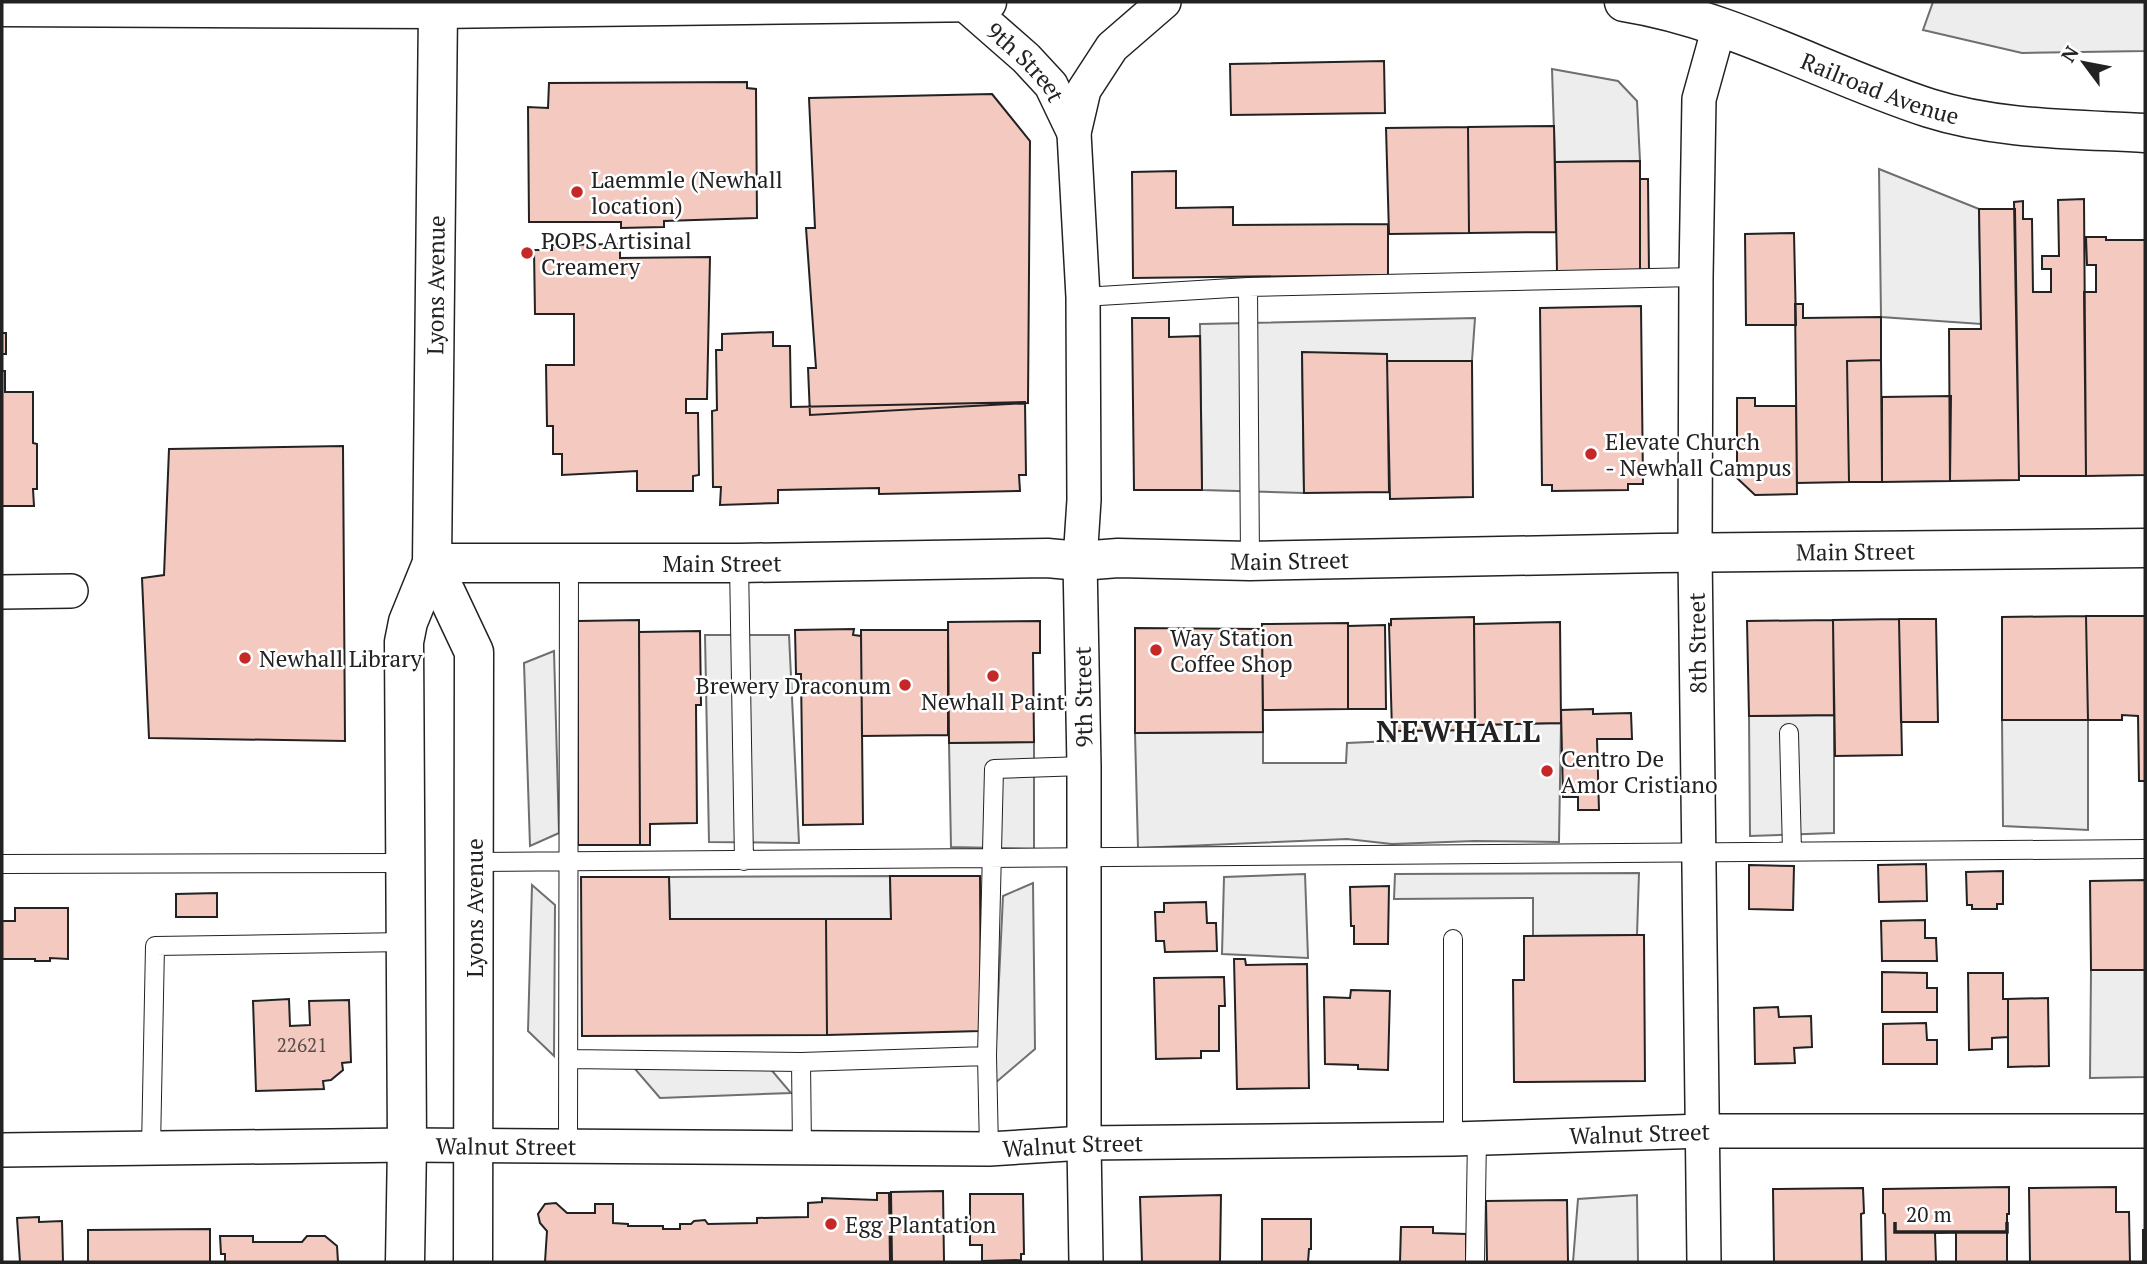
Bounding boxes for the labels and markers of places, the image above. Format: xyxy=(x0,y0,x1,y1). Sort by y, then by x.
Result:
place label: Laemmle (Newhall location) xyxy=(591,164,783,221)
marker: Laemmle (Newhall location) xyxy=(569,184,585,200)
place label: POPS Artisinal Creamery xyxy=(541,225,692,282)
marker: POPS Artisinal Creamery xyxy=(519,245,535,261)
place label: Elevate Church - Newhall Campus xyxy=(1605,426,1792,483)
marker: Elevate Church - Newhall Campus xyxy=(1583,446,1599,462)
place label: Way Station Coffee Shop xyxy=(1170,622,1293,679)
marker: Way Station Coffee Shop xyxy=(1148,642,1164,658)
place label: Newhall Library xyxy=(259,643,422,674)
marker: Newhall Library xyxy=(237,650,253,666)
marker: Newhall Paint xyxy=(985,668,1001,684)
place label: Brewery Draconum xyxy=(696,670,891,701)
marker: Brewery Draconum xyxy=(897,677,913,693)
place label: Newhall Paint xyxy=(921,686,1066,717)
place label: Centro De Amor Cristiano xyxy=(1561,743,1718,800)
marker: Centro De Amor Cristiano xyxy=(1539,763,1555,779)
place label: Egg Plantation xyxy=(845,1209,996,1240)
marker: Egg Plantation xyxy=(823,1216,839,1232)

